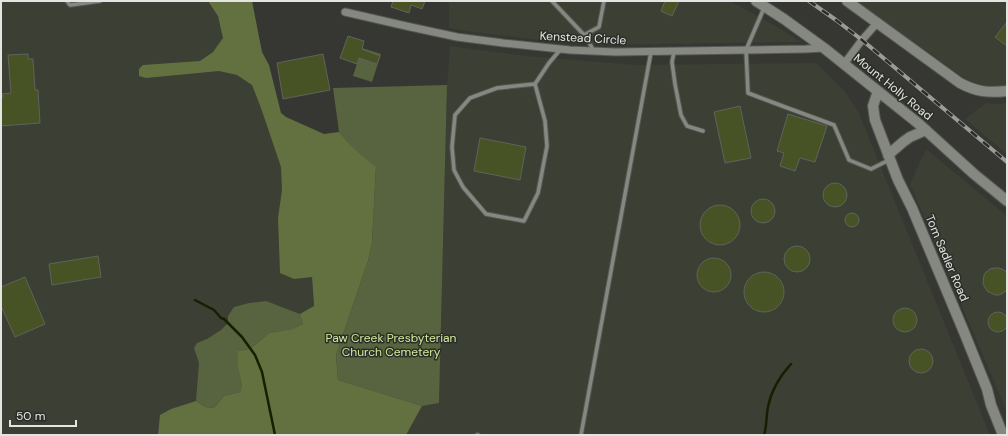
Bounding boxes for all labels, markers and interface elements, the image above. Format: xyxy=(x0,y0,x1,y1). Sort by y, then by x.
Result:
street label: Kenstead Circle xyxy=(539,28,627,48)
street label: Mount Holly Road xyxy=(850,50,936,124)
street label: Tom Sadler Road xyxy=(922,212,972,304)
park label: Paw Creek Presbyterian Church Cemetery xyxy=(326,330,457,360)
scale bar xyxy=(10,402,76,428)
text: 50 m xyxy=(16,408,45,424)

